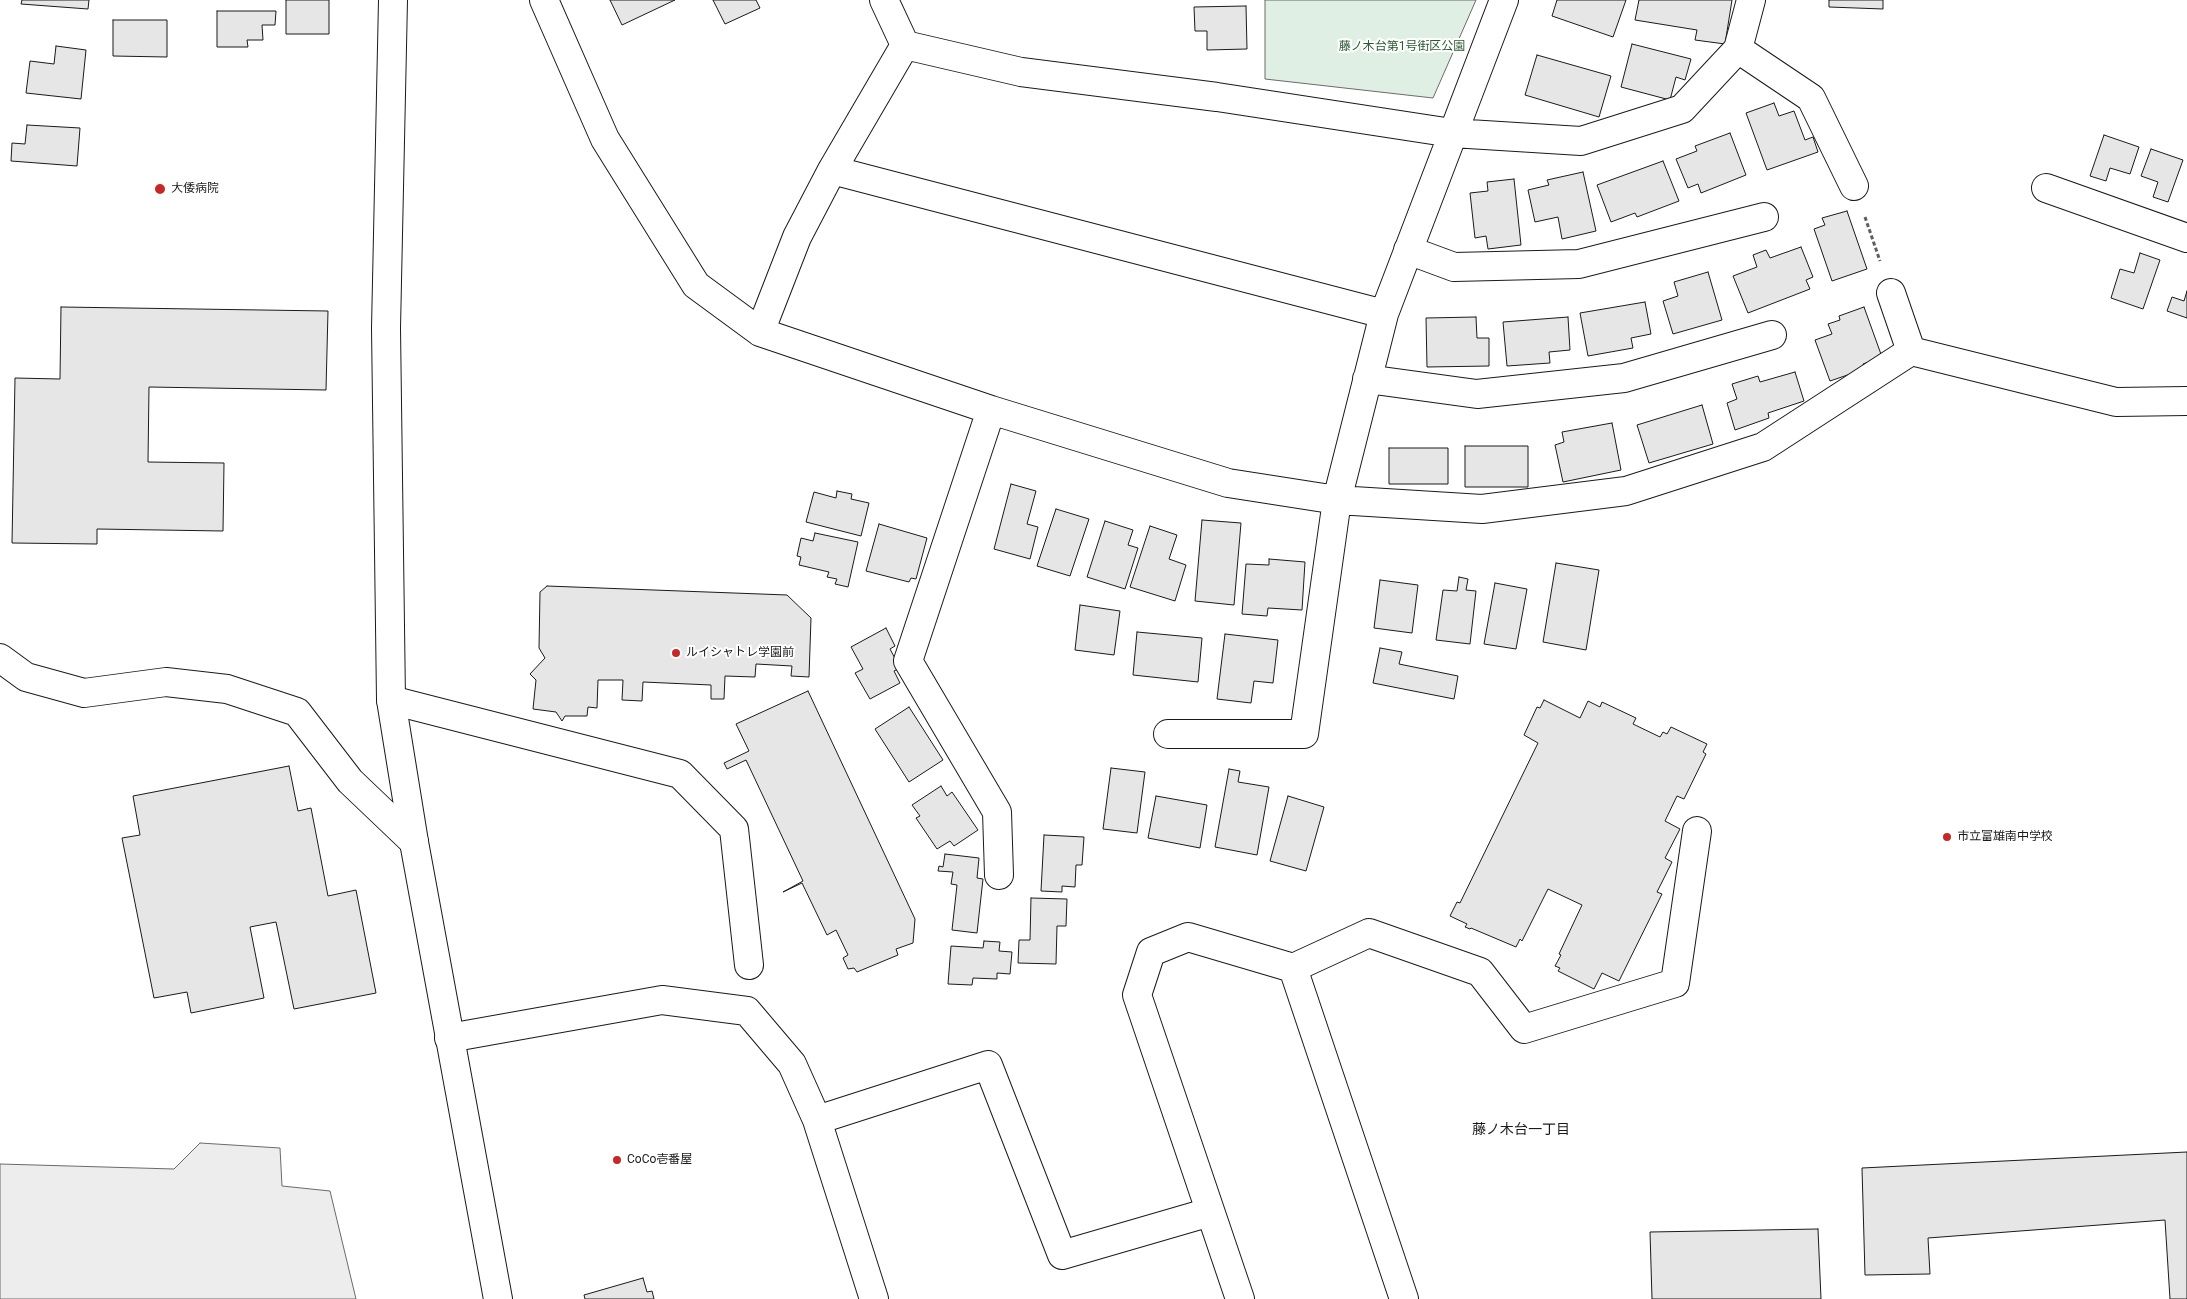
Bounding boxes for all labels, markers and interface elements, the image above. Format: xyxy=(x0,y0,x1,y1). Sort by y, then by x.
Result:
park label: 藤ノ木台第1号街区公園 xyxy=(1339,40,1465,54)
marker: 大倭病院 xyxy=(153,182,167,196)
place label: 大倭病院 xyxy=(171,182,219,196)
place label: ルイシャトレ学園前 xyxy=(686,646,794,660)
marker: ルイシャトレ学園前 xyxy=(670,647,682,659)
place label: 市立富雄南中学校 xyxy=(1957,830,2053,844)
marker: 市立富雄南中学校 xyxy=(1941,831,1953,843)
district label: 藤ノ木台一丁目 xyxy=(1472,1122,1570,1138)
place label: CoCo壱番屋 xyxy=(627,1153,692,1167)
marker: CoCo壱番屋 xyxy=(611,1154,623,1166)

